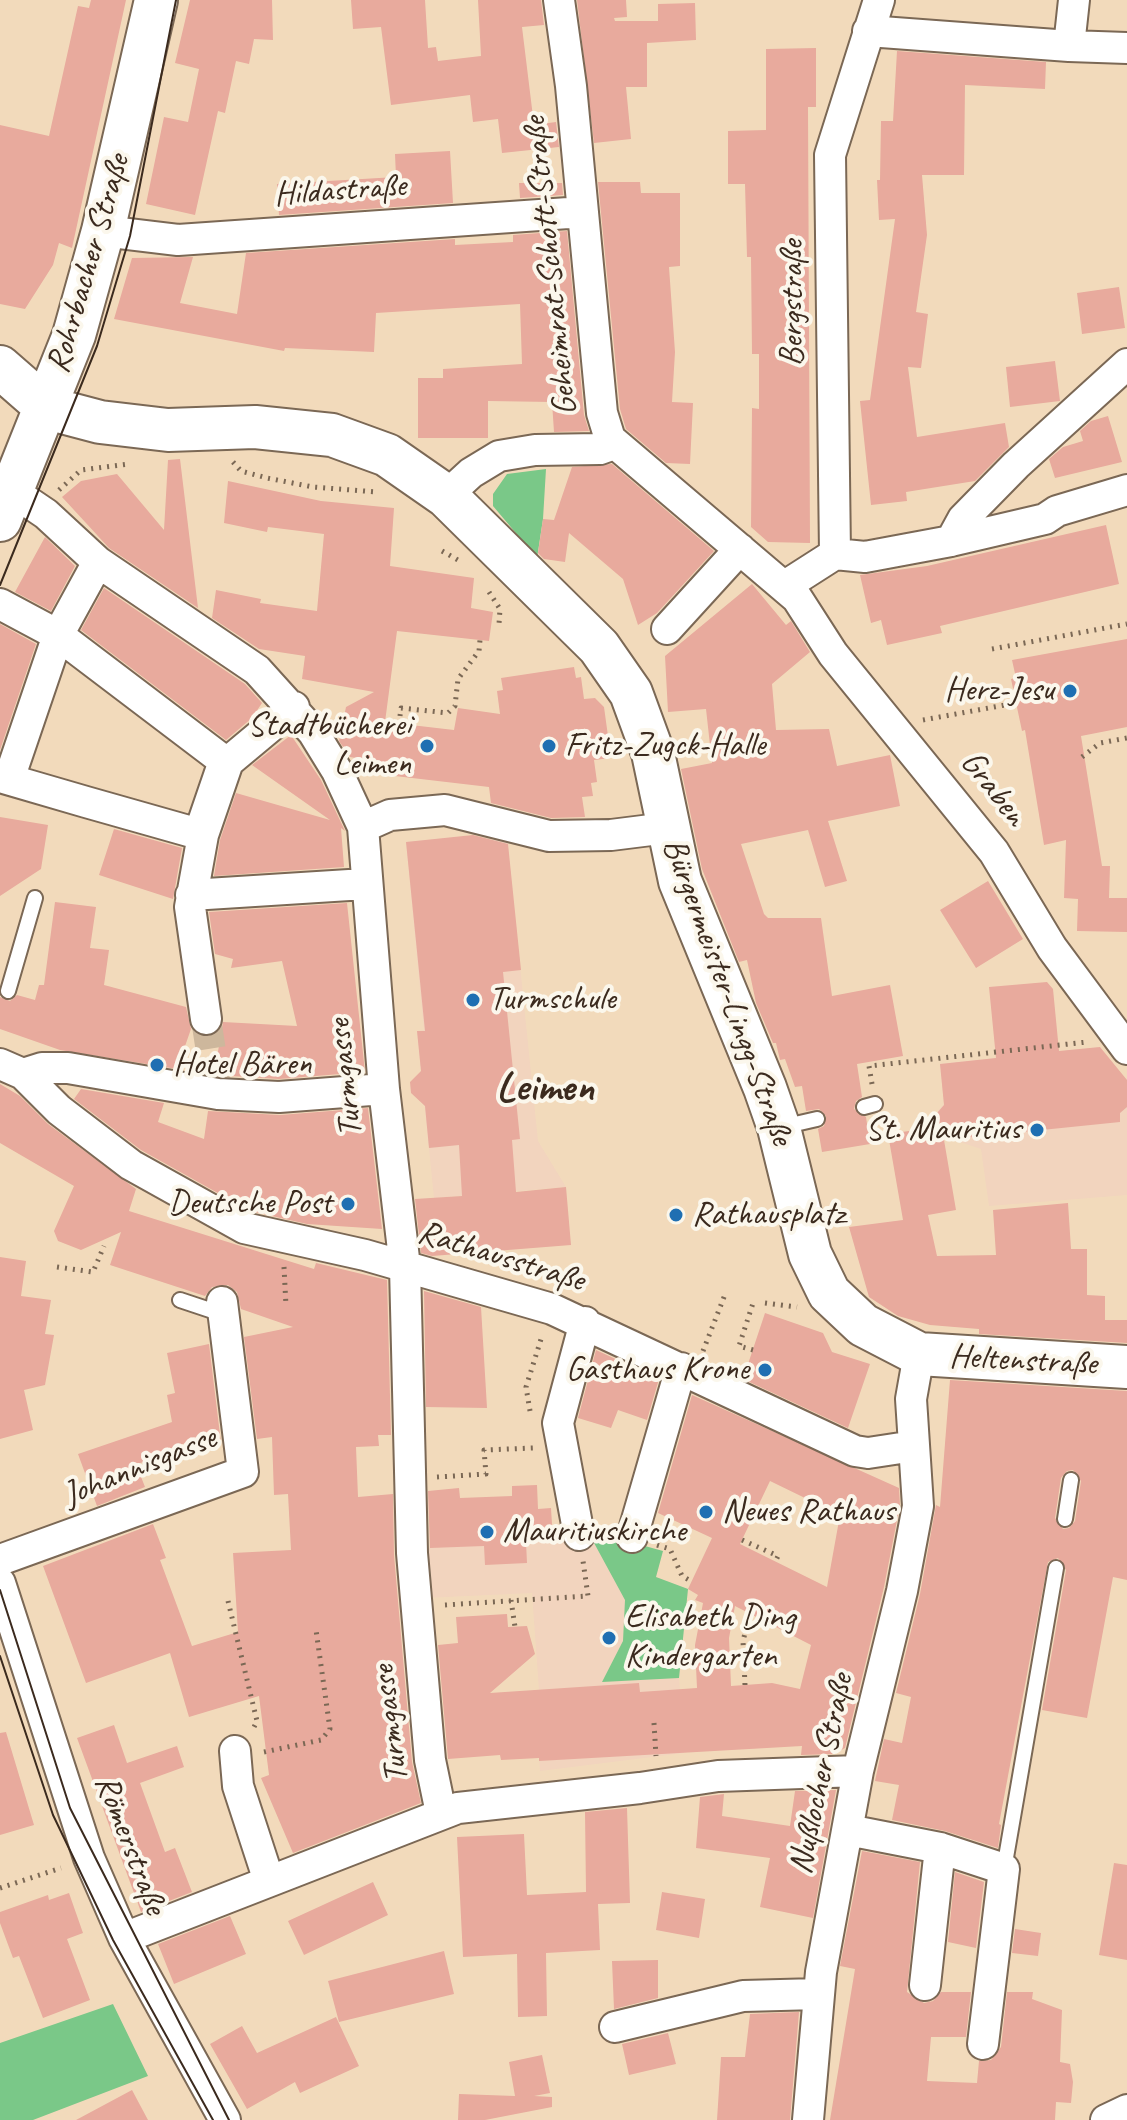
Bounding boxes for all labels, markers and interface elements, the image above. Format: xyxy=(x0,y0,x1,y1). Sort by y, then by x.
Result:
street label: Geheimrat-Schott-Straße xyxy=(515,115,587,417)
street label: Rohrbacher Straße xyxy=(38,150,140,378)
street label: Hildastraße xyxy=(273,166,407,216)
street label: Bergstraße xyxy=(773,240,813,366)
place label: Herz-Jesu xyxy=(944,671,1054,711)
marker: Herz-Jesu xyxy=(1061,682,1079,700)
place label: Stadtbücherei Leimen xyxy=(247,706,411,786)
place label: Fritz-Zugck-Halle xyxy=(565,726,765,766)
marker: Stadtbücherei Leimen xyxy=(418,737,436,755)
marker: Fritz-Zugck-Halle xyxy=(540,737,558,755)
street label: Graben xyxy=(951,743,1035,835)
street label: Bürgermeister-Lingg-Straße xyxy=(653,833,801,1151)
place label: Turmschule xyxy=(489,980,616,1020)
marker: Turmschule xyxy=(464,991,482,1009)
street label: Turmgasse xyxy=(320,1017,372,1139)
place label: Hotel Bären xyxy=(173,1045,312,1085)
marker: Hotel Bären xyxy=(148,1056,166,1074)
district label: Leimen xyxy=(496,1064,594,1114)
place label: St. Mauritius xyxy=(865,1110,1021,1150)
marker: St. Mauritius xyxy=(1028,1121,1046,1139)
place label: Deutsche Post xyxy=(168,1184,332,1224)
marker: Deutsche Post xyxy=(339,1195,357,1213)
place label: Rathausplatz xyxy=(692,1195,845,1235)
marker: Rathausplatz xyxy=(667,1206,685,1224)
street label: Rathausstraße xyxy=(413,1212,589,1302)
street label: Heltenstraße xyxy=(948,1337,1098,1385)
place label: Gasthaus Krone xyxy=(566,1350,749,1390)
marker: Gasthaus Krone xyxy=(756,1361,774,1379)
street label: Johannisgasse xyxy=(58,1418,222,1516)
place label: Neues Rathaus xyxy=(722,1492,894,1532)
marker: Neues Rathaus xyxy=(697,1503,715,1521)
place label: Mauritiuskirche xyxy=(503,1512,686,1552)
marker: Mauritiuskirche xyxy=(478,1523,496,1541)
place label: Elisabeth Ding Kindergarten xyxy=(625,1598,795,1678)
marker: Elisabeth Ding Kindergarten xyxy=(600,1629,618,1647)
street label: Turmgasse xyxy=(364,1663,418,1785)
street label: Nußlocher Straße xyxy=(781,1670,863,1878)
street label: Römerstraße xyxy=(85,1770,175,1920)

